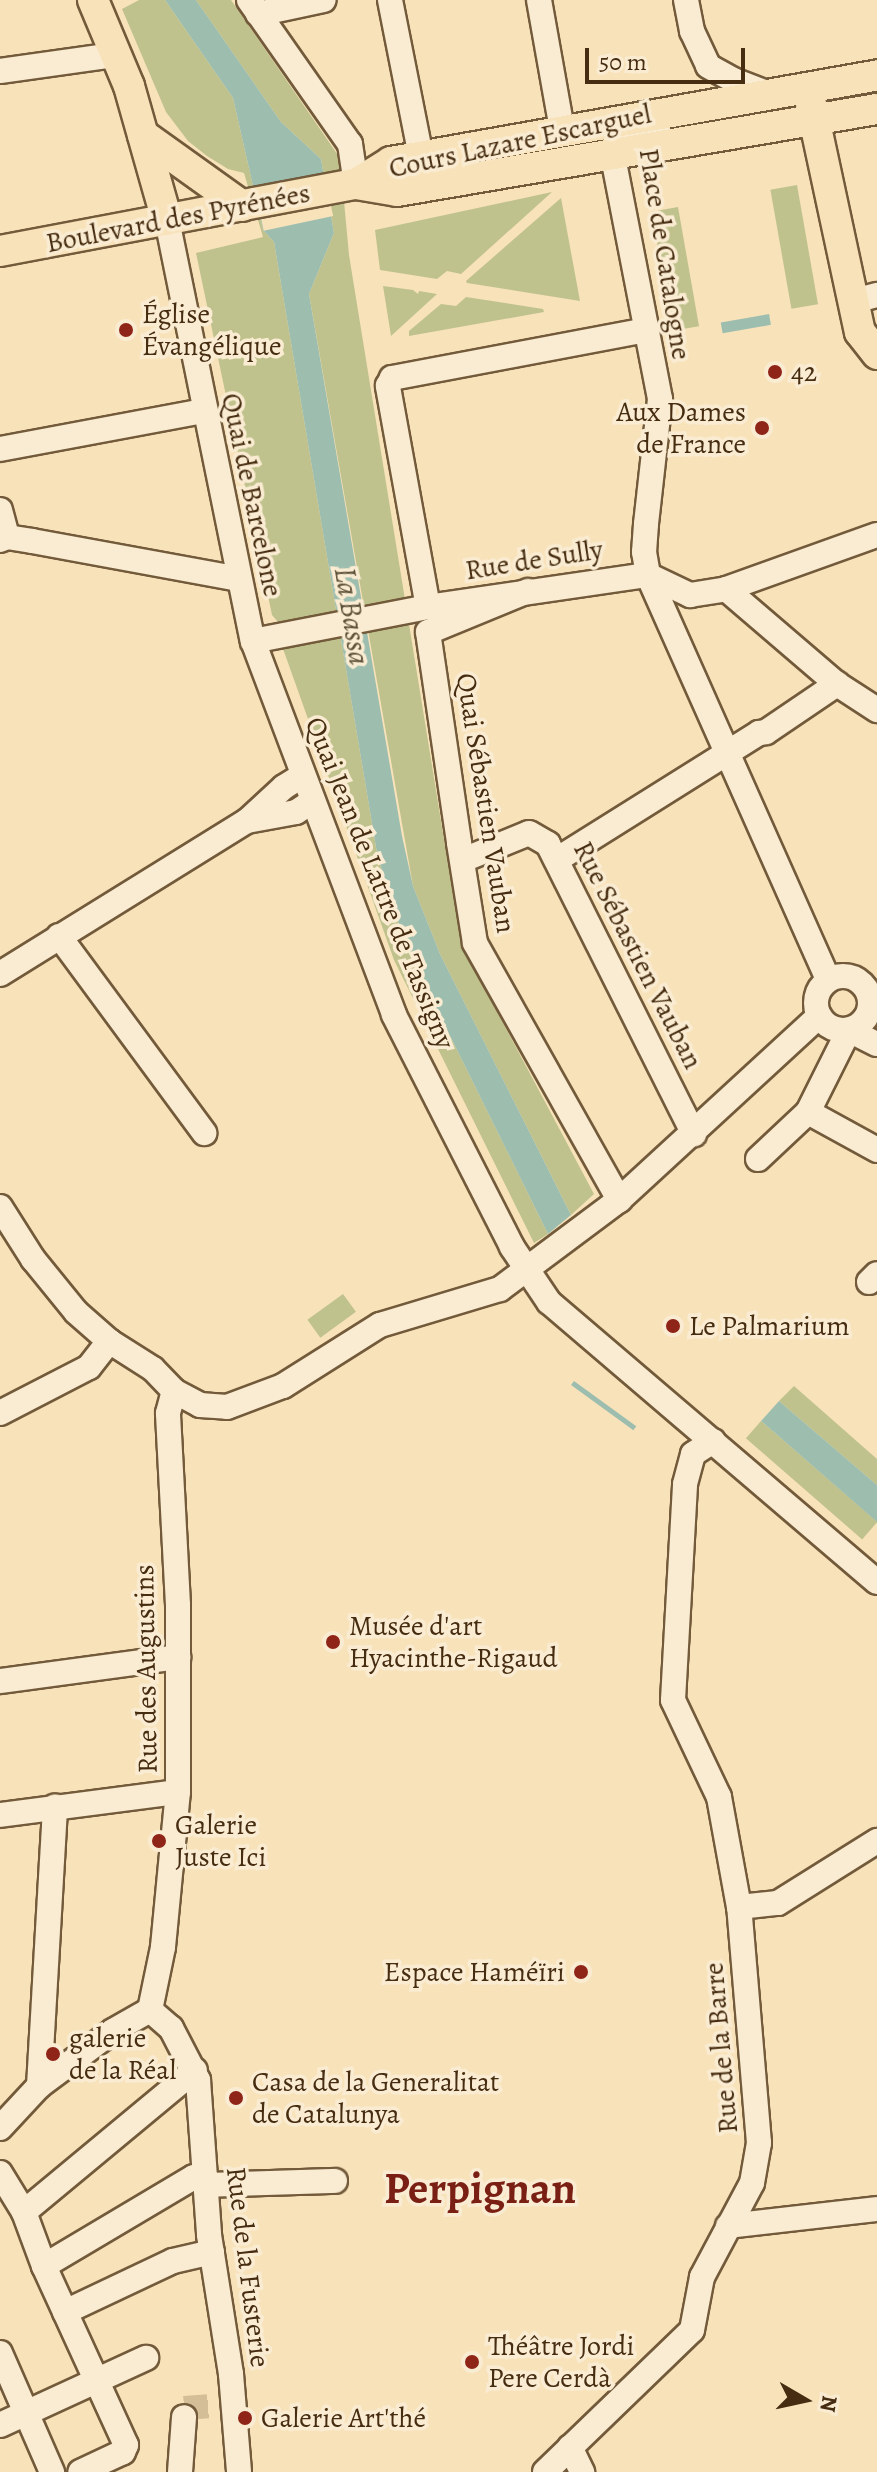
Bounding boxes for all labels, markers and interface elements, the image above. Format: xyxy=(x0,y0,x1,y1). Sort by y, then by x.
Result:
scale bar xyxy=(589,32,749,82)
text: 50 m xyxy=(599,46,647,78)
street label: Cours Lazare Escarguel xyxy=(386,97,654,185)
street label: Place de Catalogne xyxy=(632,146,698,362)
street label: Boulevard des Pyrénées xyxy=(43,176,313,260)
place label: Église Évangélique xyxy=(142,297,282,363)
marker: Église Évangélique xyxy=(117,321,135,339)
place label: 42 xyxy=(791,355,817,389)
marker: 42 xyxy=(766,363,784,381)
street label: Quai de Barcelone xyxy=(214,390,290,600)
place label: Aux Dames de France xyxy=(616,395,746,461)
marker: Aux Dames de France xyxy=(753,419,771,437)
street label: Rue de Sully xyxy=(463,533,605,587)
water label: La Bassa xyxy=(327,565,377,667)
street label: Quai Sébastien Vauban xyxy=(449,671,523,935)
street label: Quai Jean de Lattre de Tassigny xyxy=(298,712,462,1054)
street label: Rue Sébastien Vauban xyxy=(566,836,710,1074)
place label: Le Palmarium xyxy=(689,1309,849,1343)
marker: Le Palmarium xyxy=(664,1317,682,1335)
street label: Rue des Augustins xyxy=(127,1564,165,1774)
place label: Musée d'art Hyacinthe-Rigaud xyxy=(349,1609,558,1675)
marker: Musée d'art Hyacinthe-Rigaud xyxy=(324,1633,342,1651)
place label: Galerie Juste Ici xyxy=(175,1808,266,1874)
marker: Galerie Juste Ici xyxy=(150,1832,168,1850)
place label: Espace Haméïri xyxy=(384,1955,565,1989)
street label: Rue de la Barre xyxy=(697,1961,745,2135)
marker: Espace Haméïri xyxy=(572,1963,590,1981)
place label: galerie de la Réal xyxy=(69,2021,176,2087)
marker: galerie de la Réal xyxy=(44,2045,62,2063)
place label: Casa de la Generalitat de Catalunya xyxy=(252,2065,499,2131)
marker: Casa de la Generalitat de Catalunya xyxy=(227,2089,245,2107)
district label: Perpignan xyxy=(384,2162,576,2214)
street label: Rue de la Fusterie xyxy=(219,2165,277,2369)
place label: Théâtre Jordi Pere Cerdà xyxy=(488,2329,634,2395)
marker: Théâtre Jordi Pere Cerdà xyxy=(463,2353,481,2371)
north arrow xyxy=(765,2360,845,2440)
text: N xyxy=(813,2393,845,2414)
place label: Galerie Art'thé xyxy=(261,2401,426,2435)
marker: Galerie Art'thé xyxy=(236,2409,254,2427)

